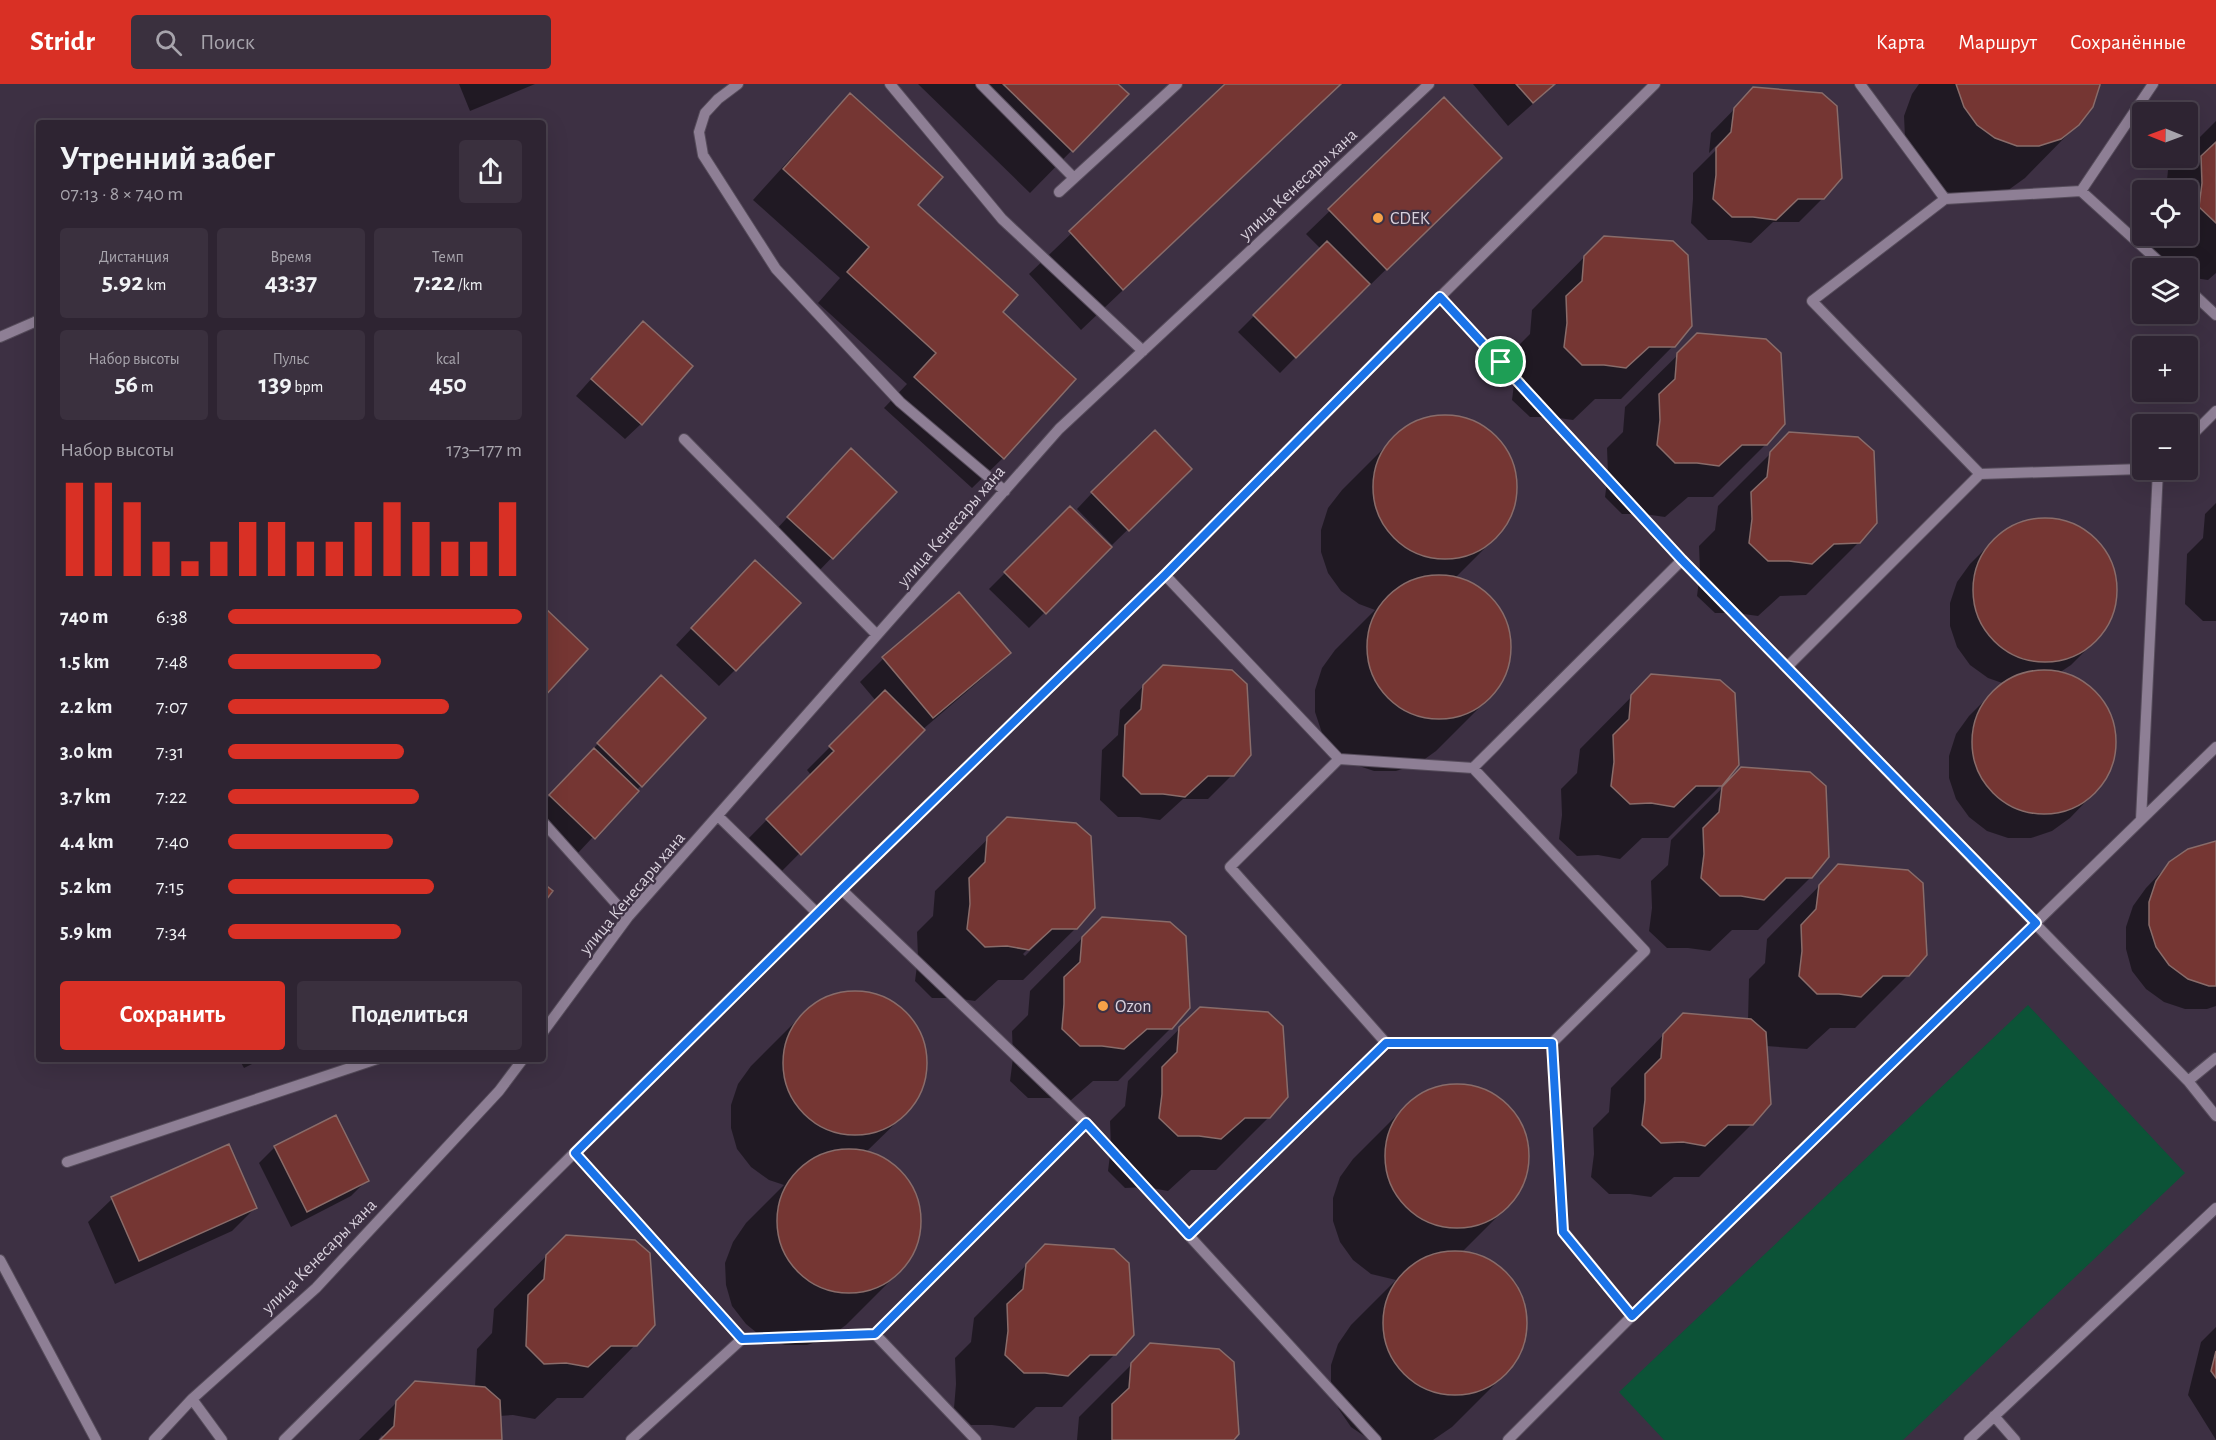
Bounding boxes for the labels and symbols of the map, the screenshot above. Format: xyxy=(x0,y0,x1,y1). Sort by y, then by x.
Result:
north arrow xyxy=(2132,102,2198,168)
street label: улица Кенесары хана xyxy=(1236,126,1361,244)
place label: CDEK xyxy=(1390,210,1430,228)
marker: CDEK xyxy=(1371,211,1385,225)
pin xyxy=(1475,336,1526,387)
street label: улица Кенесары хана xyxy=(894,463,1009,591)
street label: улица Кенесары хана xyxy=(576,829,689,959)
place label: Ozon xyxy=(1115,998,1152,1016)
marker: Ozon xyxy=(1096,999,1110,1013)
street label: улица Кенесары хана xyxy=(258,1196,380,1318)

